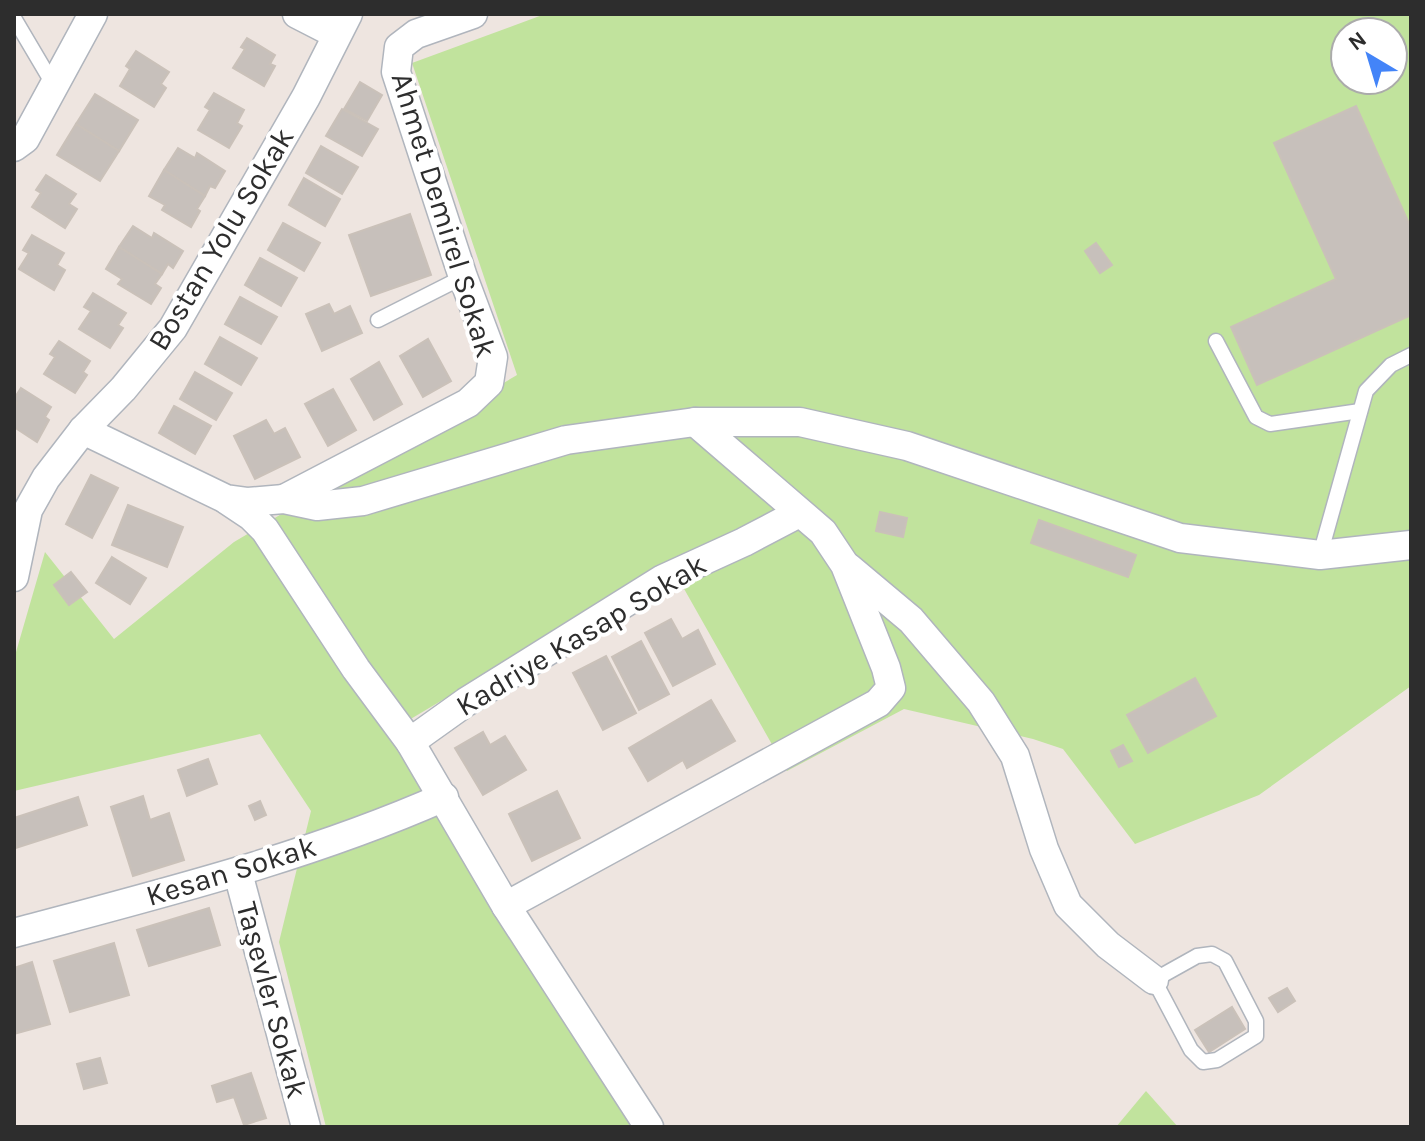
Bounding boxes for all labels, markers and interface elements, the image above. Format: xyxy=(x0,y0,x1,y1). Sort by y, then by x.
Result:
north arrow xyxy=(1329,16,1409,96)
text: N xyxy=(1343,26,1372,56)
street label: Ahmet Demirel Sokak xyxy=(384,68,504,362)
street label: Bostan Yolu Sokak xyxy=(140,121,302,357)
street label: Kadriye Kasap Sokak xyxy=(449,546,713,724)
street label: Kesan Sokak xyxy=(142,828,320,914)
street label: Taşevler Sokak xyxy=(228,898,316,1102)

